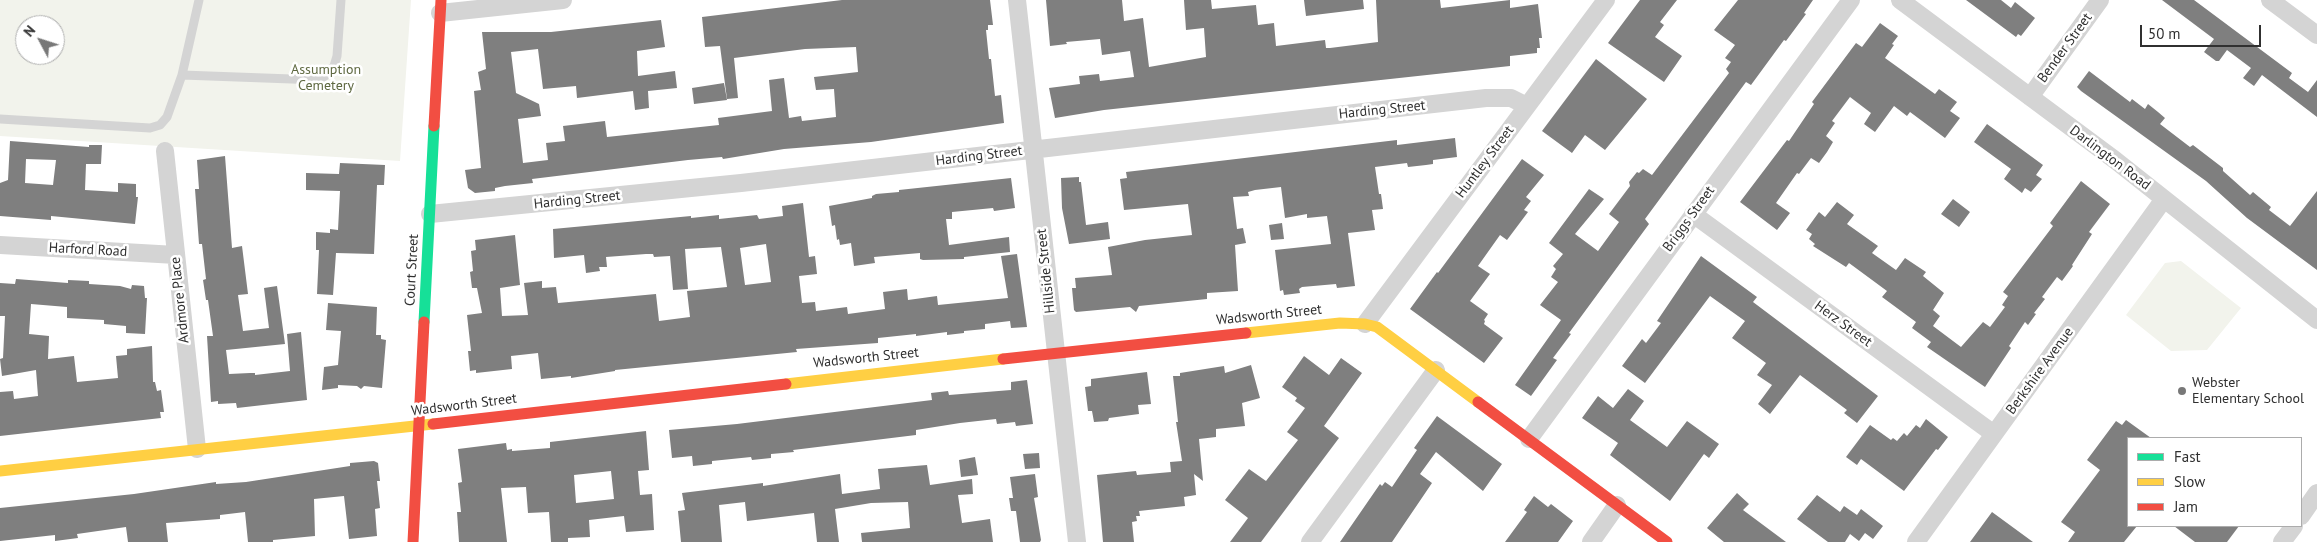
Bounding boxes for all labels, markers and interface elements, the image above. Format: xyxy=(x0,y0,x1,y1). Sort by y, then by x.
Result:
street label: Bender Street xyxy=(2034,10,2096,86)
north arrow xyxy=(15,15,65,65)
scale bar xyxy=(2142,15,2263,47)
text: N xyxy=(19,22,39,40)
text: 50 m xyxy=(2148,24,2181,43)
park label: Assumption Cemetery xyxy=(291,62,361,94)
street label: Harding Street xyxy=(1338,97,1426,123)
street label: Huntley Street xyxy=(1452,122,1518,202)
street label: Darlington Road xyxy=(2066,122,2154,194)
street label: Harding Street xyxy=(935,142,1023,170)
street label: Briggs Street xyxy=(1660,183,1718,255)
street label: Harding Street xyxy=(533,187,621,213)
street label: Hillside Street xyxy=(1033,228,1059,314)
street label: Court Street xyxy=(402,234,422,306)
street label: Harford Road xyxy=(48,240,128,260)
street label: Ardmore Place xyxy=(167,256,193,344)
street label: Herz Street xyxy=(1811,298,1875,350)
street label: Wadsworth Street xyxy=(1215,301,1323,329)
street label: Berkshire Avenue xyxy=(2003,324,2077,418)
street label: Wadsworth Street xyxy=(812,344,920,372)
place label: Webster Elementary School xyxy=(2192,375,2304,408)
marker: Webster Elementary School xyxy=(2176,385,2188,397)
street label: Wadsworth Street xyxy=(410,390,518,420)
legend xyxy=(2127,437,2302,527)
text: Fast xyxy=(2174,447,2201,466)
text: Slow xyxy=(2174,472,2205,491)
text: Jam xyxy=(2174,497,2198,516)

